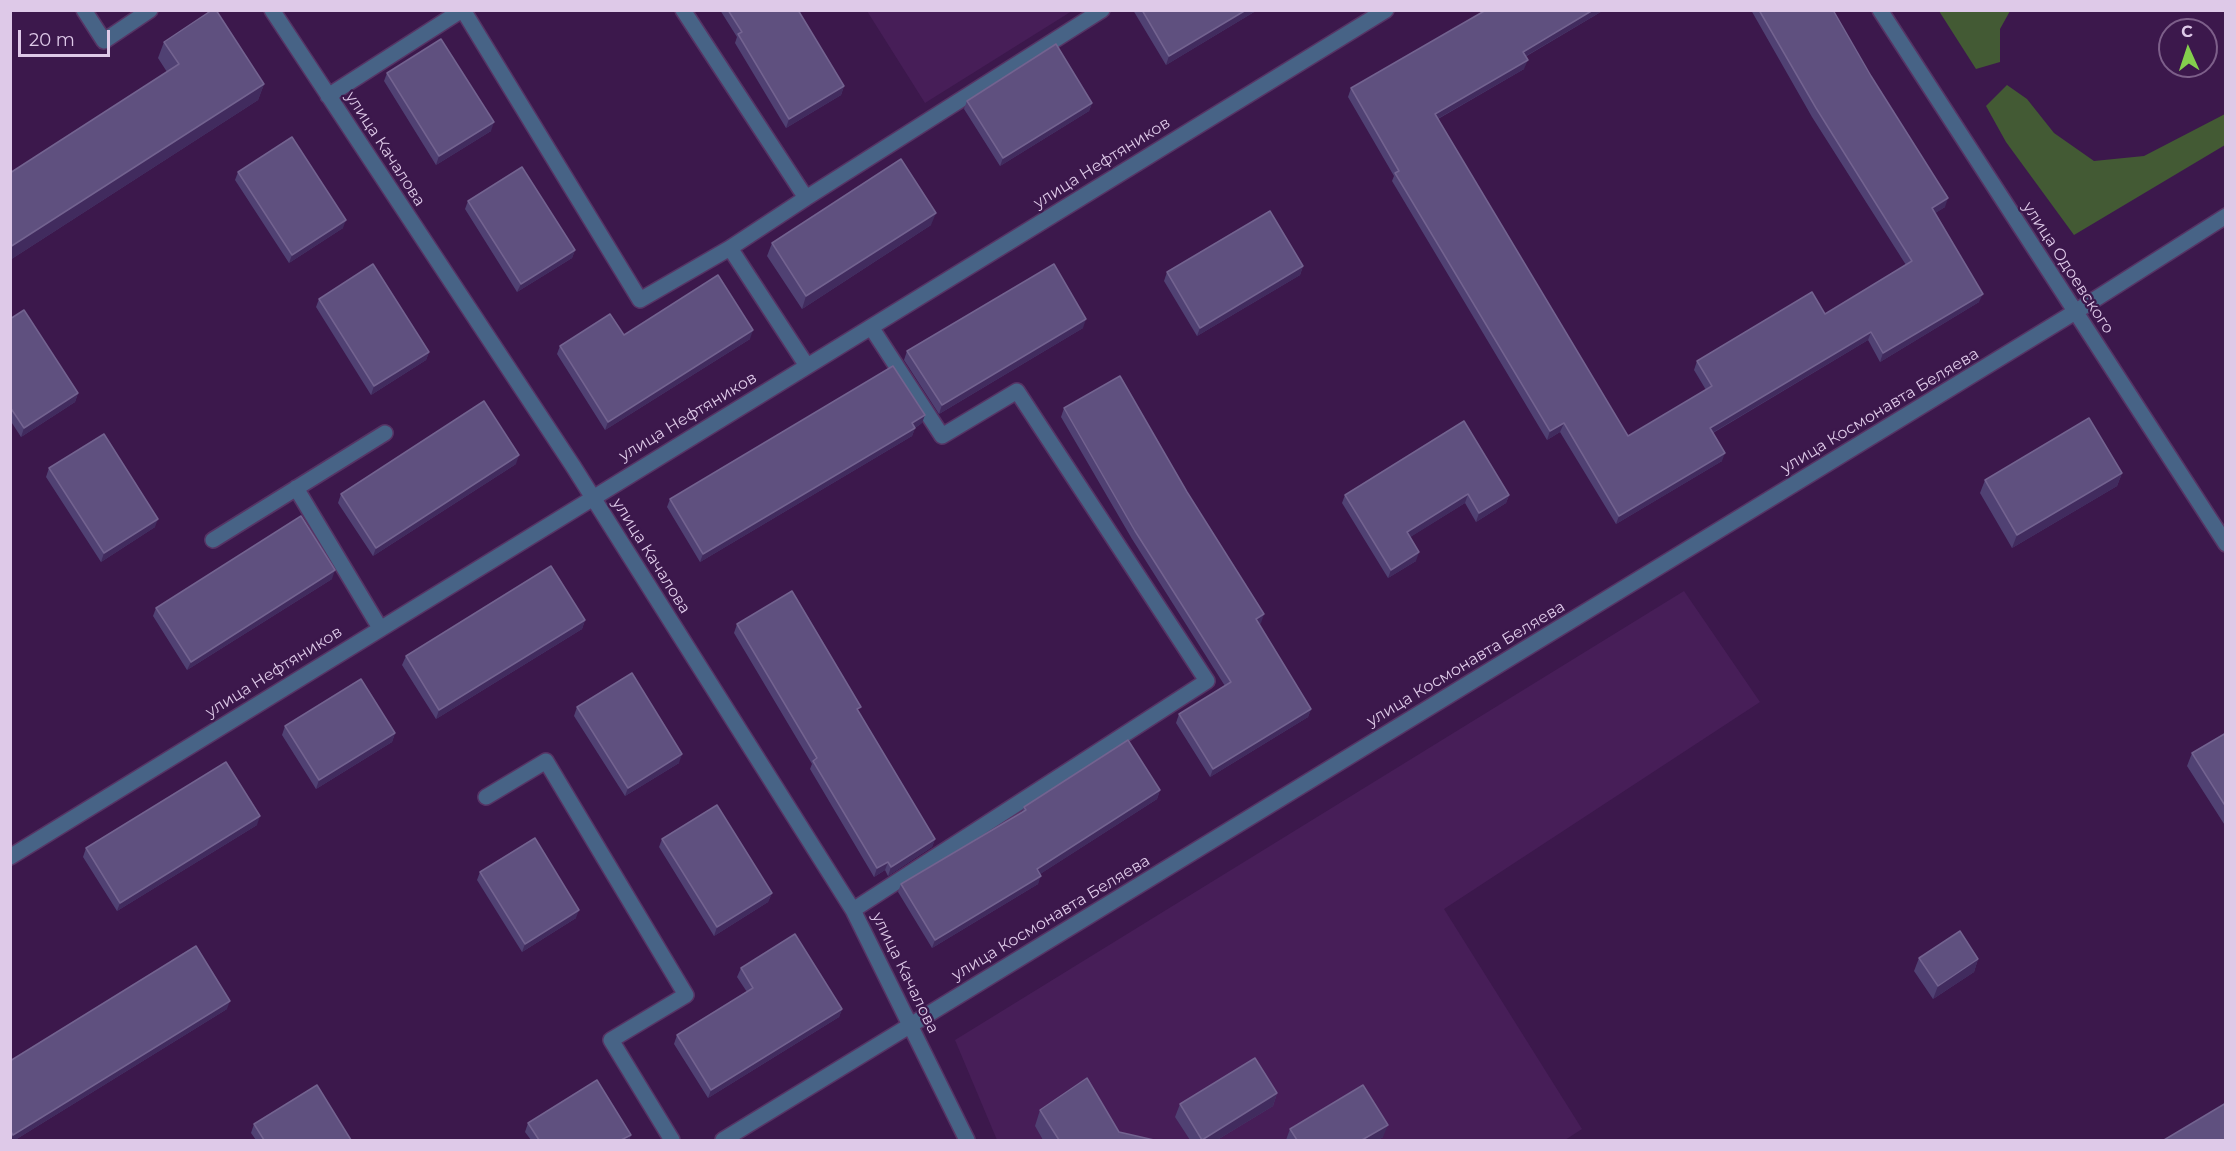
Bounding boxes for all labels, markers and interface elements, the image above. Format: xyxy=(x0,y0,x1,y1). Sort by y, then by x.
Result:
scale bar xyxy=(21,18,112,56)
north arrow xyxy=(2158,18,2218,78)
text: С xyxy=(2181,22,2193,41)
text: 20 m xyxy=(29,29,75,51)
street label: улица Качалова xyxy=(341,88,429,210)
street label: улица Нефтяников xyxy=(1030,113,1174,213)
street label: улица Одоевского xyxy=(2018,198,2118,338)
street label: улица Космонавта Беляева xyxy=(1777,344,1983,478)
street label: улица Нефтяников xyxy=(616,368,760,466)
street label: улица Качалова xyxy=(608,495,694,617)
street label: улица Космонавта Беляева xyxy=(1363,597,1569,731)
street label: улица Нефтяников xyxy=(202,622,346,722)
street label: улица Космонавта Беляева xyxy=(948,851,1154,985)
street label: улица Качалова xyxy=(867,909,943,1037)

